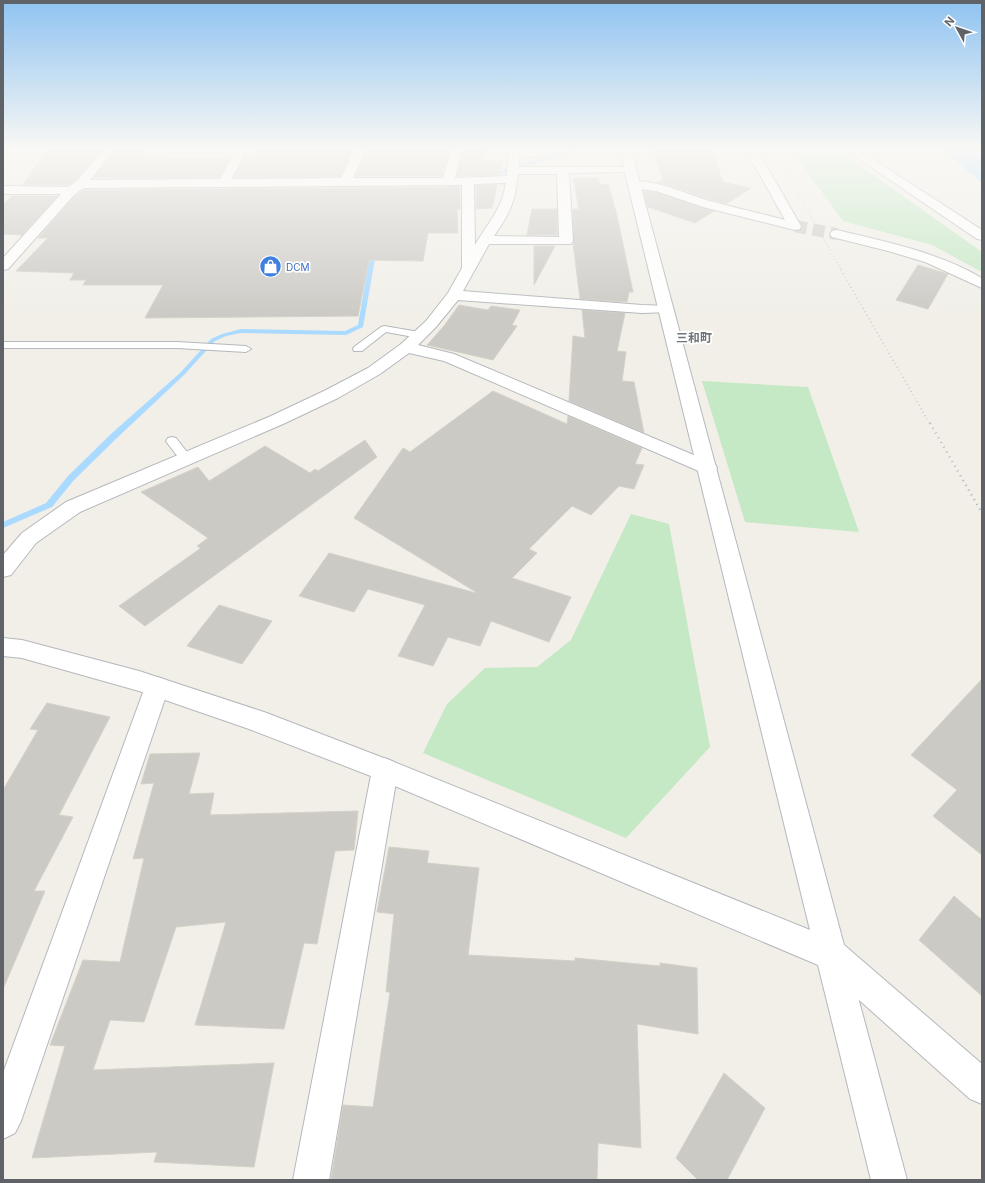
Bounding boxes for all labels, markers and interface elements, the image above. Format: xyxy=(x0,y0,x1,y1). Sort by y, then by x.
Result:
north arrow xyxy=(937,8,977,48)
text: N xyxy=(941,14,957,29)
shop icon: DCM xyxy=(257,254,283,280)
place label: DCM xyxy=(286,261,310,273)
district label: 三和町 xyxy=(676,330,712,345)

